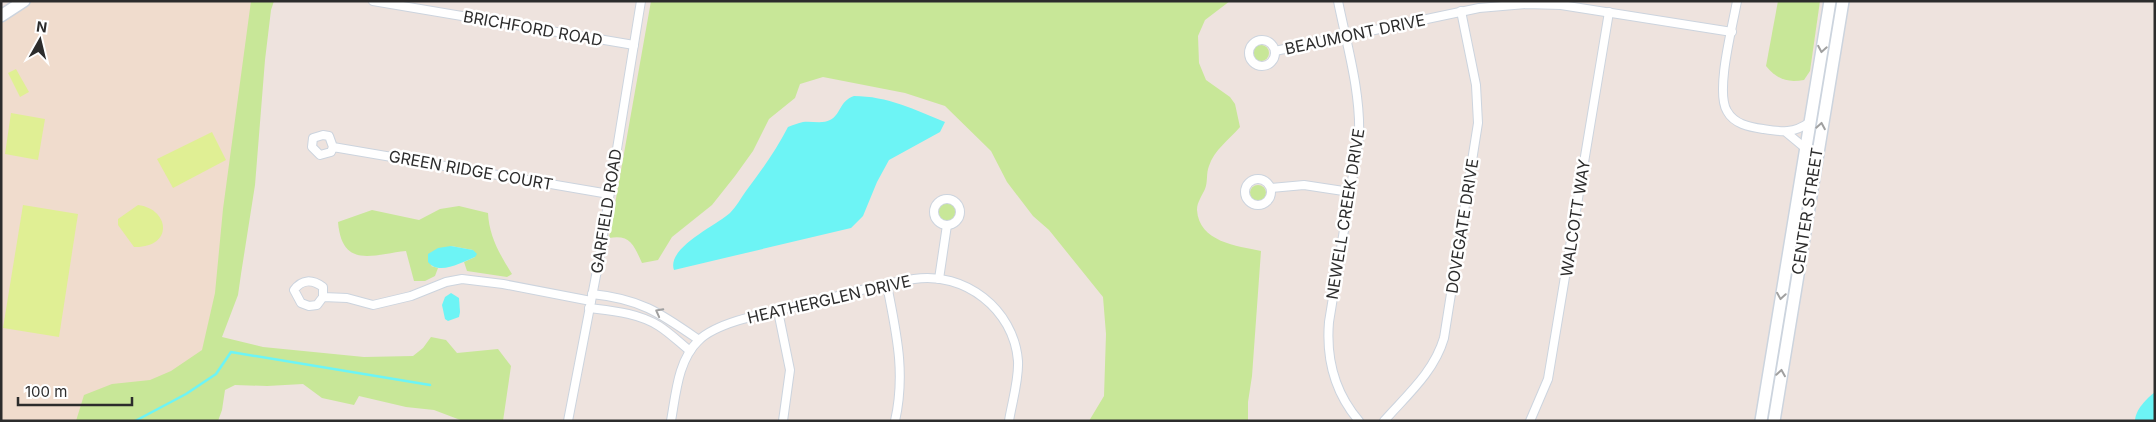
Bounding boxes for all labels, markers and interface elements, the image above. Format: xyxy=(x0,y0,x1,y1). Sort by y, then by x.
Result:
street label: BRICHFORD ROAD xyxy=(462,6,604,50)
street label: BEAUMONT DRIVE xyxy=(1283,9,1427,59)
north arrow xyxy=(15,15,65,65)
text: N xyxy=(35,17,48,36)
one-way arrow xyxy=(1818,45,1828,54)
one-way arrow xyxy=(1816,121,1826,130)
street label: NEWELL CREEK DRIVE xyxy=(1322,127,1368,301)
street label: GREEN RIDGE COURT xyxy=(387,146,555,194)
street label: CENTER STREET xyxy=(1787,146,1827,276)
street label: GARFIELD ROAD xyxy=(586,147,626,275)
street label: DOVEGATE DRIVE xyxy=(1441,157,1483,295)
street label: WALCOTT WAY xyxy=(1556,158,1594,278)
street label: HEATHERGLEN DRIVE xyxy=(745,270,913,328)
one-way arrow xyxy=(1777,292,1787,300)
one-way arrow xyxy=(655,309,664,319)
one-way arrow xyxy=(1775,368,1785,377)
scale bar xyxy=(18,374,131,406)
text: 100 m xyxy=(25,382,67,401)

